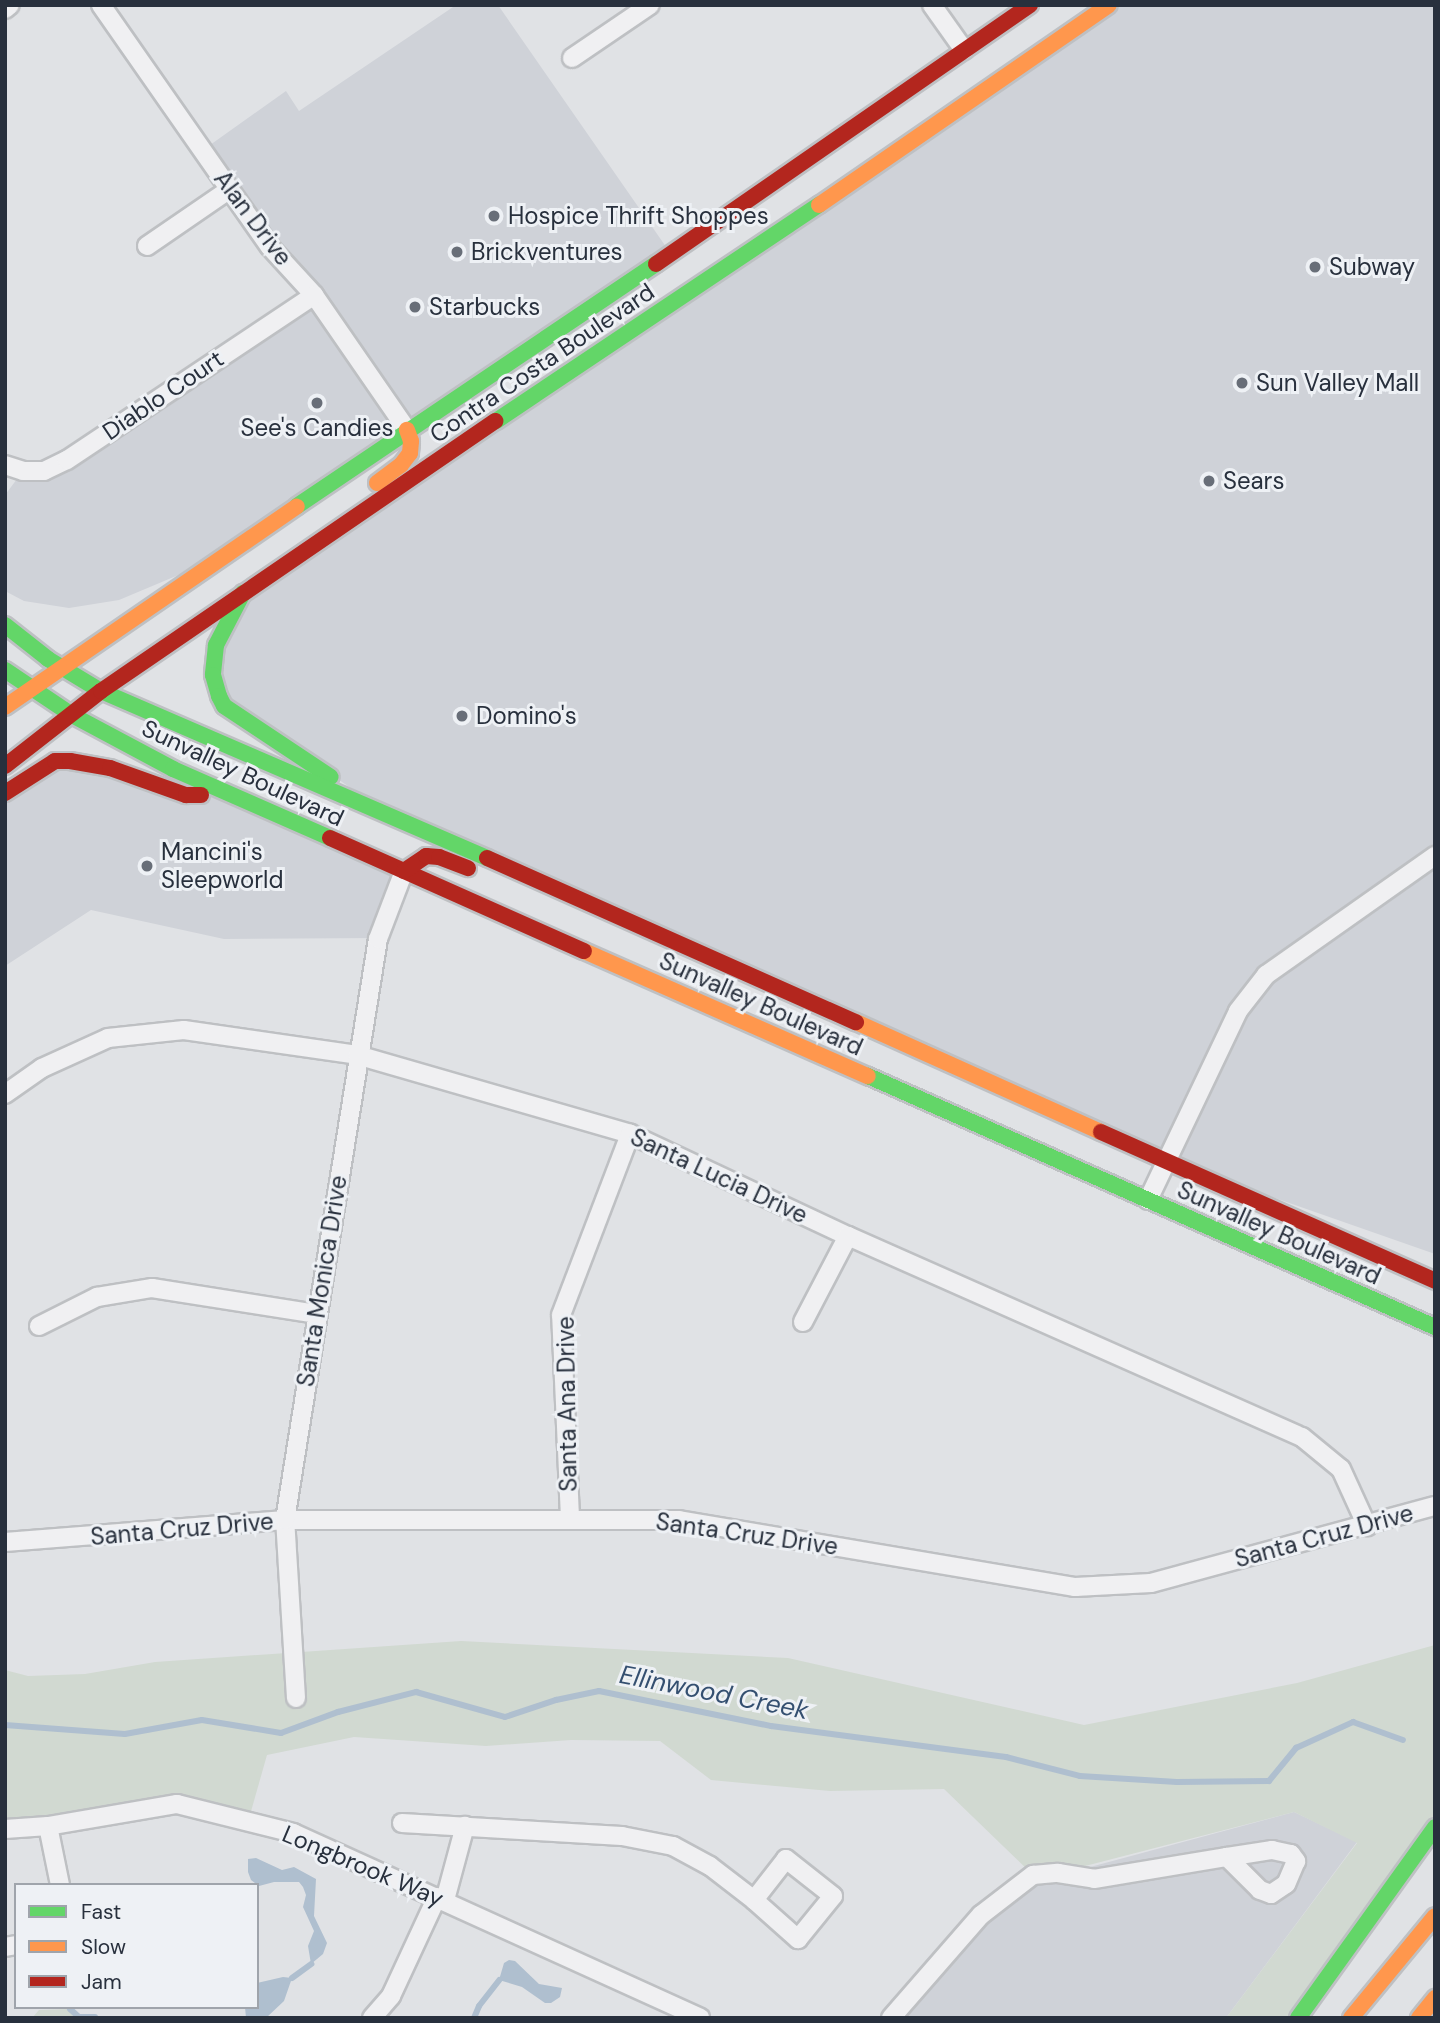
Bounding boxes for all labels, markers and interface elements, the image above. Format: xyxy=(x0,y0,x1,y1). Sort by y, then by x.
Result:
street label: Alan Drive xyxy=(208,165,298,271)
place label: Hospice Thrift Shoppes xyxy=(508,202,769,230)
marker: Hospice Thrift Shoppes xyxy=(486,208,502,224)
place label: Brickventures xyxy=(471,238,623,266)
marker: Brickventures xyxy=(449,244,465,260)
place label: Subway xyxy=(1329,253,1415,281)
marker: Subway xyxy=(1307,259,1323,275)
street label: Contra Costa Boulevard xyxy=(424,277,660,449)
place label: Starbucks xyxy=(429,293,540,321)
marker: Starbucks xyxy=(407,299,423,315)
street label: Diablo Court xyxy=(97,344,229,446)
place label: Sun Valley Mall xyxy=(1256,369,1419,397)
marker: Sun Valley Mall xyxy=(1234,375,1250,391)
marker: See's Candies xyxy=(309,395,325,411)
place label: See's Candies xyxy=(241,414,393,442)
place label: Sears xyxy=(1223,467,1285,495)
marker: Sears xyxy=(1201,473,1217,489)
place label: Domino's xyxy=(476,702,577,730)
marker: Domino's xyxy=(454,708,470,724)
street label: Sunvalley Boulevard xyxy=(137,714,349,832)
place label: Mancini's Sleepworld xyxy=(161,838,283,894)
marker: Mancini's Sleepworld xyxy=(139,858,155,874)
street label: Sunvalley Boulevard xyxy=(655,946,867,1062)
street label: Santa Lucia Drive xyxy=(626,1122,812,1230)
street label: Santa Monica Drive xyxy=(291,1173,353,1389)
street label: Sunvalley Boulevard xyxy=(1173,1175,1385,1291)
street label: Santa Ana Drive xyxy=(551,1316,583,1492)
street label: Santa Cruz Drive xyxy=(1232,1498,1416,1574)
street label: Santa Cruz Drive xyxy=(89,1507,275,1551)
street label: Santa Cruz Drive xyxy=(654,1507,840,1561)
water label: Ellinwood Creek xyxy=(617,1659,811,1727)
street label: Longbrook Way xyxy=(278,1819,448,1913)
legend xyxy=(14,1883,259,2009)
text: Fast xyxy=(81,1898,121,1926)
text: Slow xyxy=(81,1933,126,1961)
text: Jam xyxy=(81,1968,122,1996)

